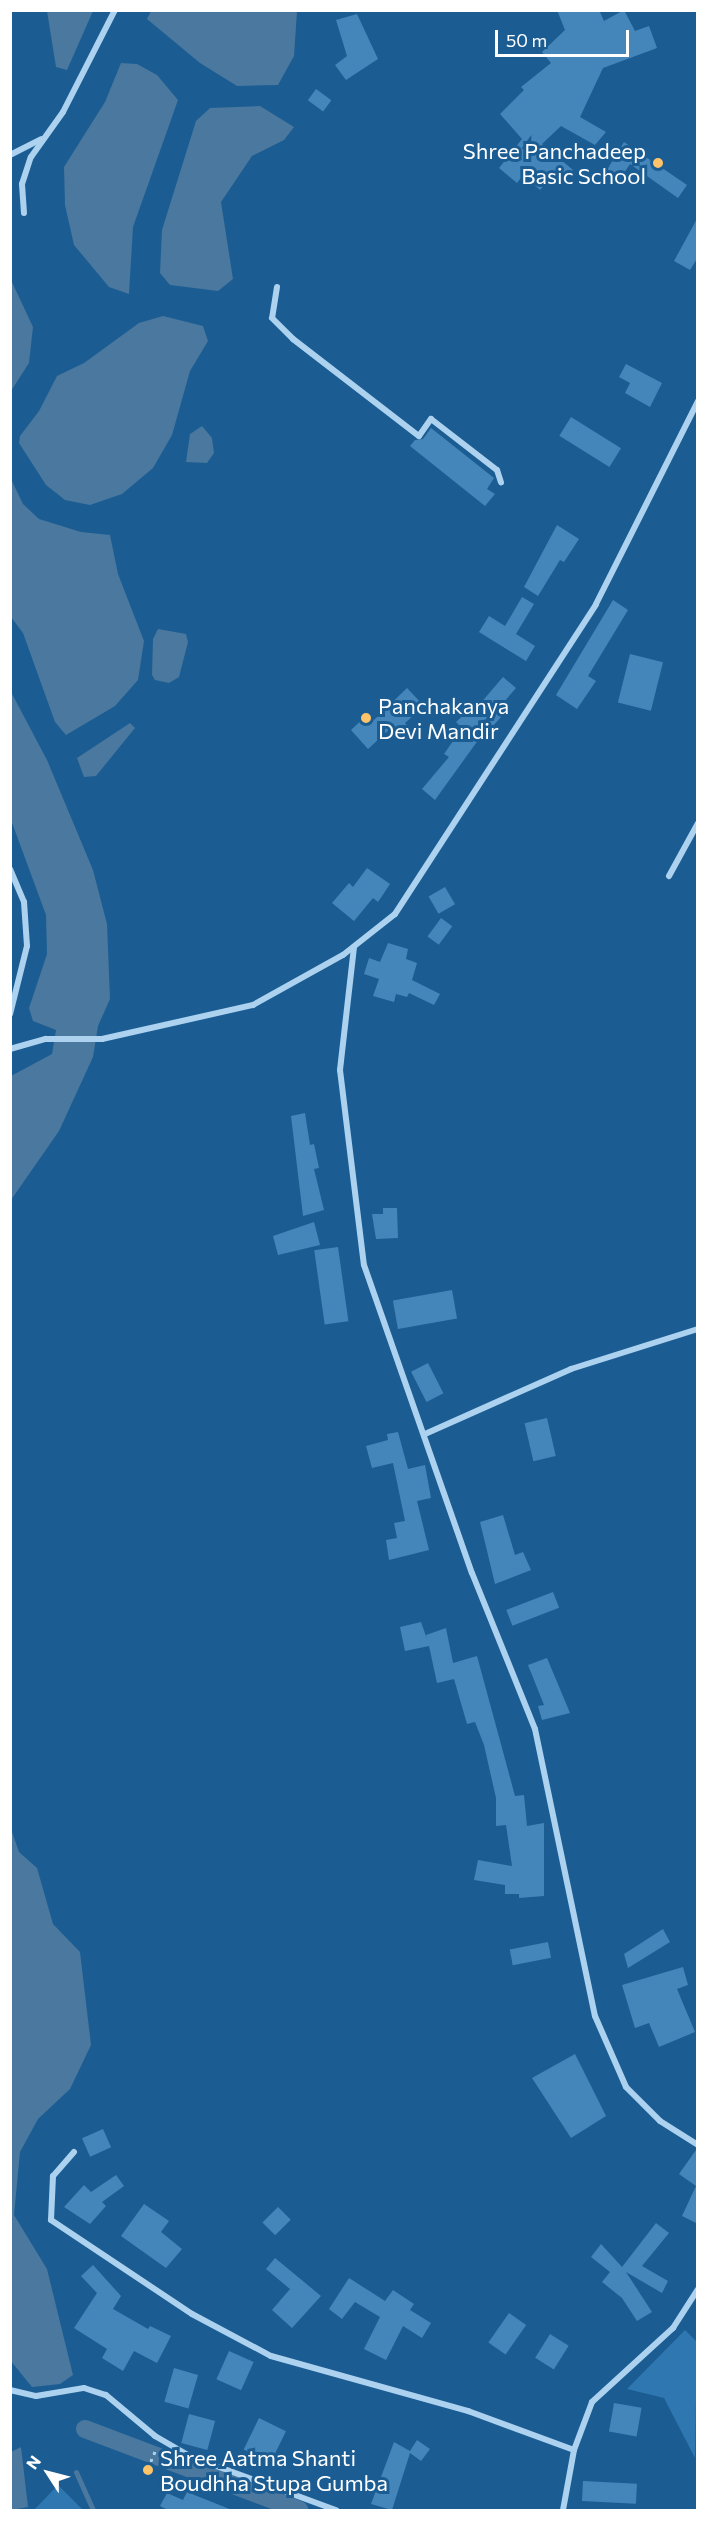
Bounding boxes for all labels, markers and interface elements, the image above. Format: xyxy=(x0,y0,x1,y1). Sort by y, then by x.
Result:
scale bar xyxy=(498,18,632,56)
text: 50 m xyxy=(506,29,547,51)
place label: Shree Panchadeep Basic School xyxy=(463,137,646,188)
marker: Shree Panchadeep Basic School xyxy=(651,156,665,170)
place label: Panchakanya Devi Mandir xyxy=(378,692,509,744)
marker: Panchakanya Devi Mandir xyxy=(359,711,373,725)
north arrow xyxy=(18,2443,78,2503)
place label: Shree Aatma Shanti Boudhha Stupa Gumba xyxy=(160,2444,388,2496)
text: N xyxy=(22,2452,44,2473)
marker: Shree Aatma Shanti Boudhha Stupa Gumba xyxy=(141,2463,155,2477)

